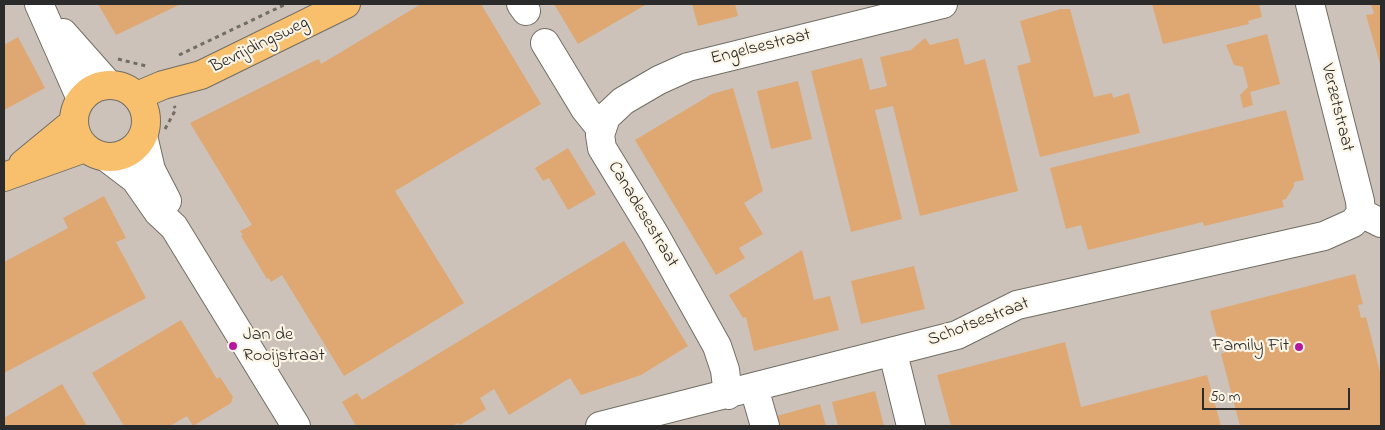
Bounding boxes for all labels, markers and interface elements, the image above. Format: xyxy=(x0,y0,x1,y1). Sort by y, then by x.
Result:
street label: Bevrijdingsweg xyxy=(207,13,313,79)
street label: Engelsestraat xyxy=(709,25,813,71)
street label: Verzetstraat xyxy=(1315,62,1357,154)
street label: Canadesestraat xyxy=(602,158,682,272)
street label: Schotsestraat xyxy=(925,294,1033,352)
place label: Jan de Rooijstraat xyxy=(243,325,325,368)
place label: Family Fit xyxy=(1212,336,1289,358)
marker: Jan de Rooijstraat xyxy=(227,340,239,352)
marker: Family Fit xyxy=(1293,341,1305,353)
scale bar xyxy=(1205,378,1352,410)
text: 50 m xyxy=(1210,386,1240,408)

